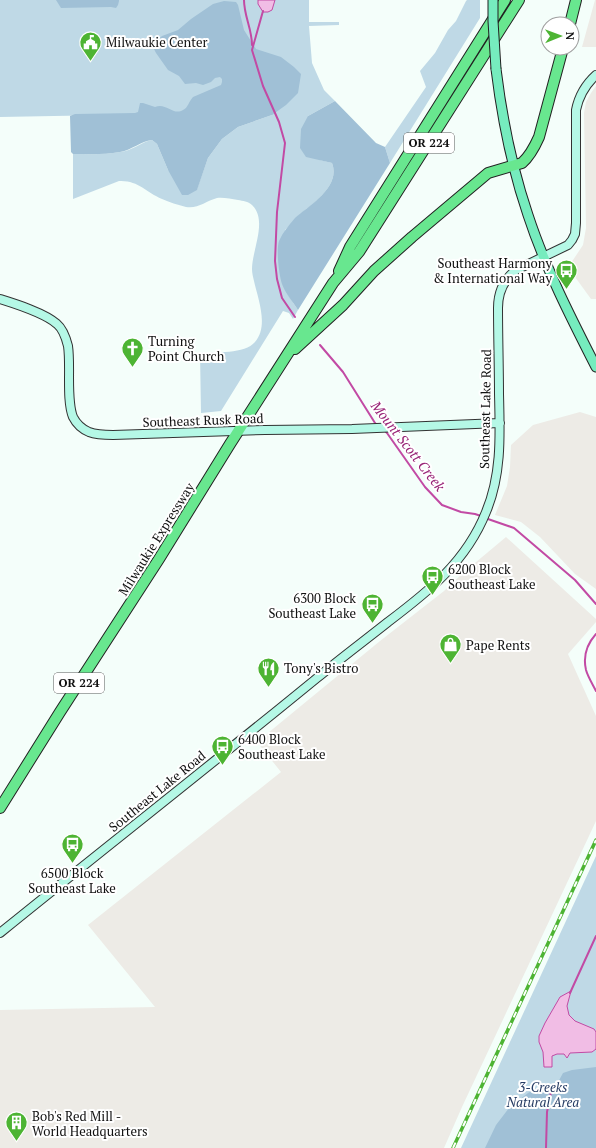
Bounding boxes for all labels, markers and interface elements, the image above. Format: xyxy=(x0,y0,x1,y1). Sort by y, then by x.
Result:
north arrow xyxy=(540,16,580,56)
public building icon: Milwaukie Center xyxy=(78,29,104,62)
text: N xyxy=(563,32,577,41)
place label: Milwaukie Center xyxy=(106,33,208,51)
road number: OR 224 xyxy=(404,133,454,153)
place label: Southeast Harmony & International Way xyxy=(433,254,552,287)
bus stop icon: Southeast Harmony & International Way xyxy=(554,257,580,290)
place label: Turning Point Church xyxy=(148,332,225,365)
church icon: Turning Point Church xyxy=(119,335,145,368)
street label: Southeast Lake Road xyxy=(475,349,495,469)
water label: Mount Scott Creek xyxy=(367,396,450,495)
street label: Southeast Rusk Road xyxy=(142,409,264,431)
street label: Milwaukie Expressway xyxy=(114,479,198,599)
place label: 6200 Block Southeast Lake xyxy=(448,560,536,593)
bus stop icon: 6200 Block Southeast Lake xyxy=(420,563,446,596)
place label: 6300 Block Southeast Lake xyxy=(268,589,356,622)
bus stop icon: 6300 Block Southeast Lake xyxy=(359,592,385,625)
shop icon: Pape Rents xyxy=(437,632,463,665)
place label: Pape Rents xyxy=(466,636,530,654)
restaurant icon: Tony's Bistro xyxy=(256,655,282,688)
place label: Tony's Bistro xyxy=(284,659,359,677)
road number: OR 224 xyxy=(54,673,104,693)
place label: 6400 Block Southeast Lake xyxy=(238,730,326,763)
bus stop icon: 6400 Block Southeast Lake xyxy=(210,733,236,766)
street label: Southeast Lake Road xyxy=(105,746,209,836)
bus stop icon: 6500 Block Southeast Lake xyxy=(59,832,85,865)
place label: 6500 Block Southeast Lake xyxy=(28,864,116,897)
park label: 3-Creeks Natural Area xyxy=(506,1078,579,1111)
place label: Bob's Red Mill - World Headquarters xyxy=(32,1107,148,1140)
building icon: Bob's Red Mill - World Headquarters xyxy=(3,1110,29,1143)

